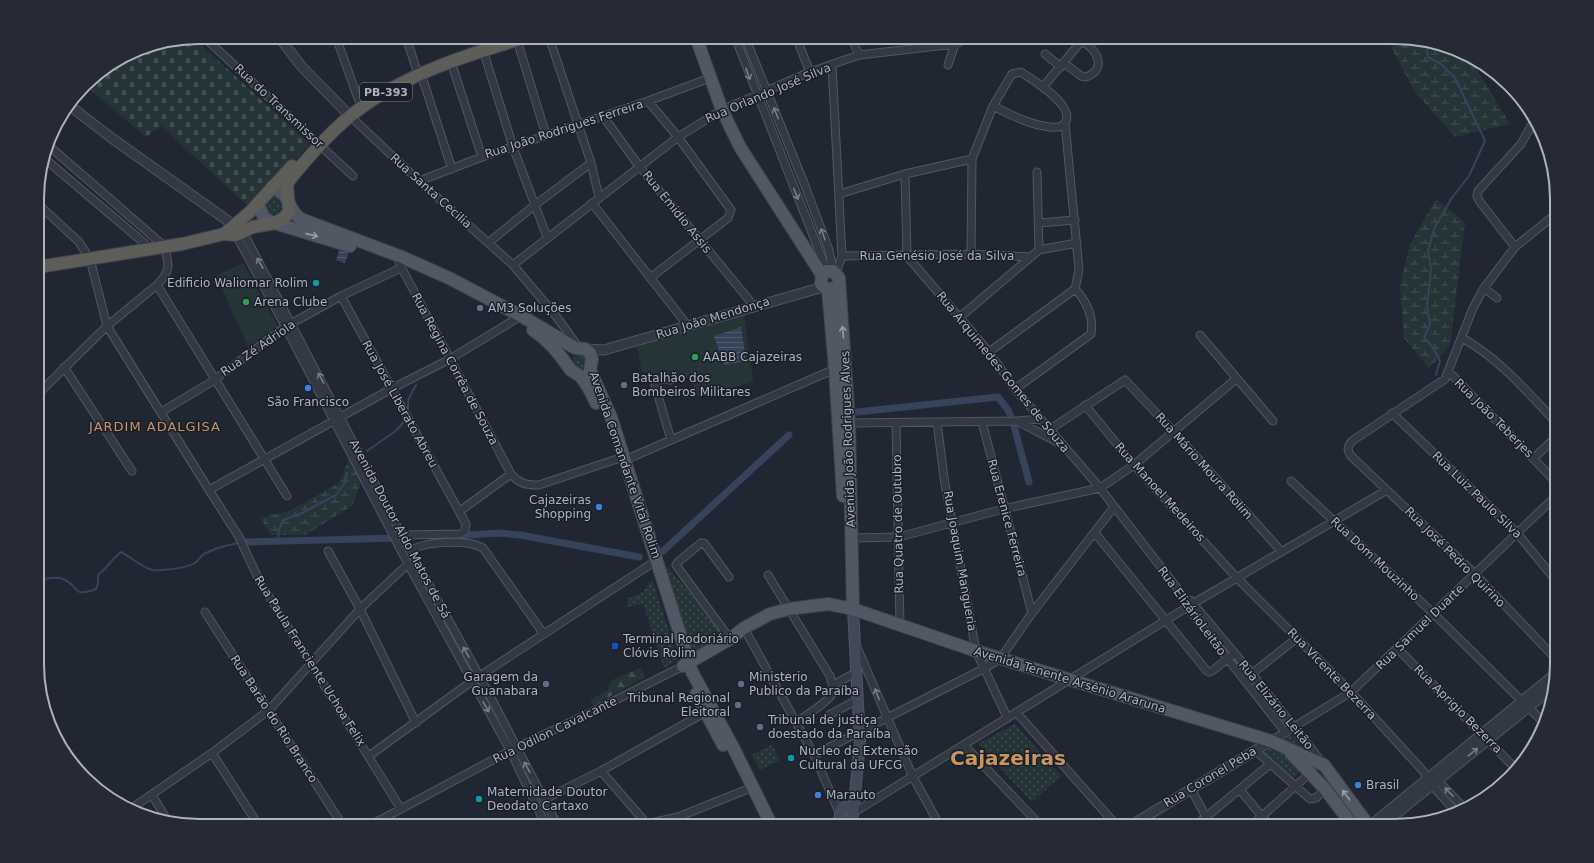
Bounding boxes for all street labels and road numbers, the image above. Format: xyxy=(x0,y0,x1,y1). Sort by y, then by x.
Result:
street label: Rua Orlando José Silva xyxy=(703,60,833,126)
street label: Rua do Transmissor xyxy=(231,61,327,151)
road number: PB-393 xyxy=(360,83,412,101)
street label: Rua João Rodrigues Ferreira xyxy=(483,97,645,161)
street label: Rua Santa Cecilia xyxy=(387,151,475,231)
street label: Rua Emidio Assis xyxy=(640,168,714,256)
street label: Rua Genésio José da Silva xyxy=(860,249,1014,263)
street label: Rua Arquimedes Gomes de Souza xyxy=(934,289,1072,455)
street label: Rua Regina Corrêa de Souza xyxy=(409,291,501,447)
street label: Rua João Mendonça xyxy=(655,294,771,342)
street label: Rua Zé Adriola xyxy=(218,317,298,379)
street label: Rua José Liberato Abreu xyxy=(359,338,441,470)
street label: Avenida João Rodrigues Alves xyxy=(838,350,858,528)
street label: Avenida Comandante Vital Rolim xyxy=(586,370,664,560)
street label: Rua João Teberjes xyxy=(1452,376,1536,460)
street label: Rua Mário Moura Rolim xyxy=(1152,410,1256,522)
street label: Avenida Doutor Aldo Matos de Sá xyxy=(347,437,453,621)
street label: Rua Manoel Medeiros xyxy=(1112,440,1208,544)
street label: Rua Luiz Paulo Silva xyxy=(1429,449,1525,541)
street label: Rua Quatro de Outubro xyxy=(890,454,906,594)
street label: Rua Erenice Ferreira xyxy=(985,458,1029,578)
street label: Rua Joaquim Mangueria xyxy=(941,490,979,632)
street label: Rua José Pedro Quirino xyxy=(1402,504,1508,610)
street label: Rua Dom Mouzinho xyxy=(1328,514,1422,604)
street label: Rua ElizárioLeitão xyxy=(1155,564,1229,658)
street label: Rua Paula Franciente Uchoa Felix xyxy=(252,573,368,749)
street label: Rua Samuel Duarte xyxy=(1373,581,1467,673)
street label: Rua Vicente Bezerra xyxy=(1285,625,1379,723)
street label: Avenida Tenente Arsênio Araruna xyxy=(972,644,1168,716)
street label: Rua Barāo do Rio Branco xyxy=(227,653,321,785)
street label: Rua Elizário Leitão xyxy=(1236,658,1316,752)
street label: Rua Aprigio Bezerra xyxy=(1411,662,1505,756)
street label: Rua Odilon Cavalcante xyxy=(491,694,619,766)
street label: Rua Coronel Peba xyxy=(1161,744,1259,810)

